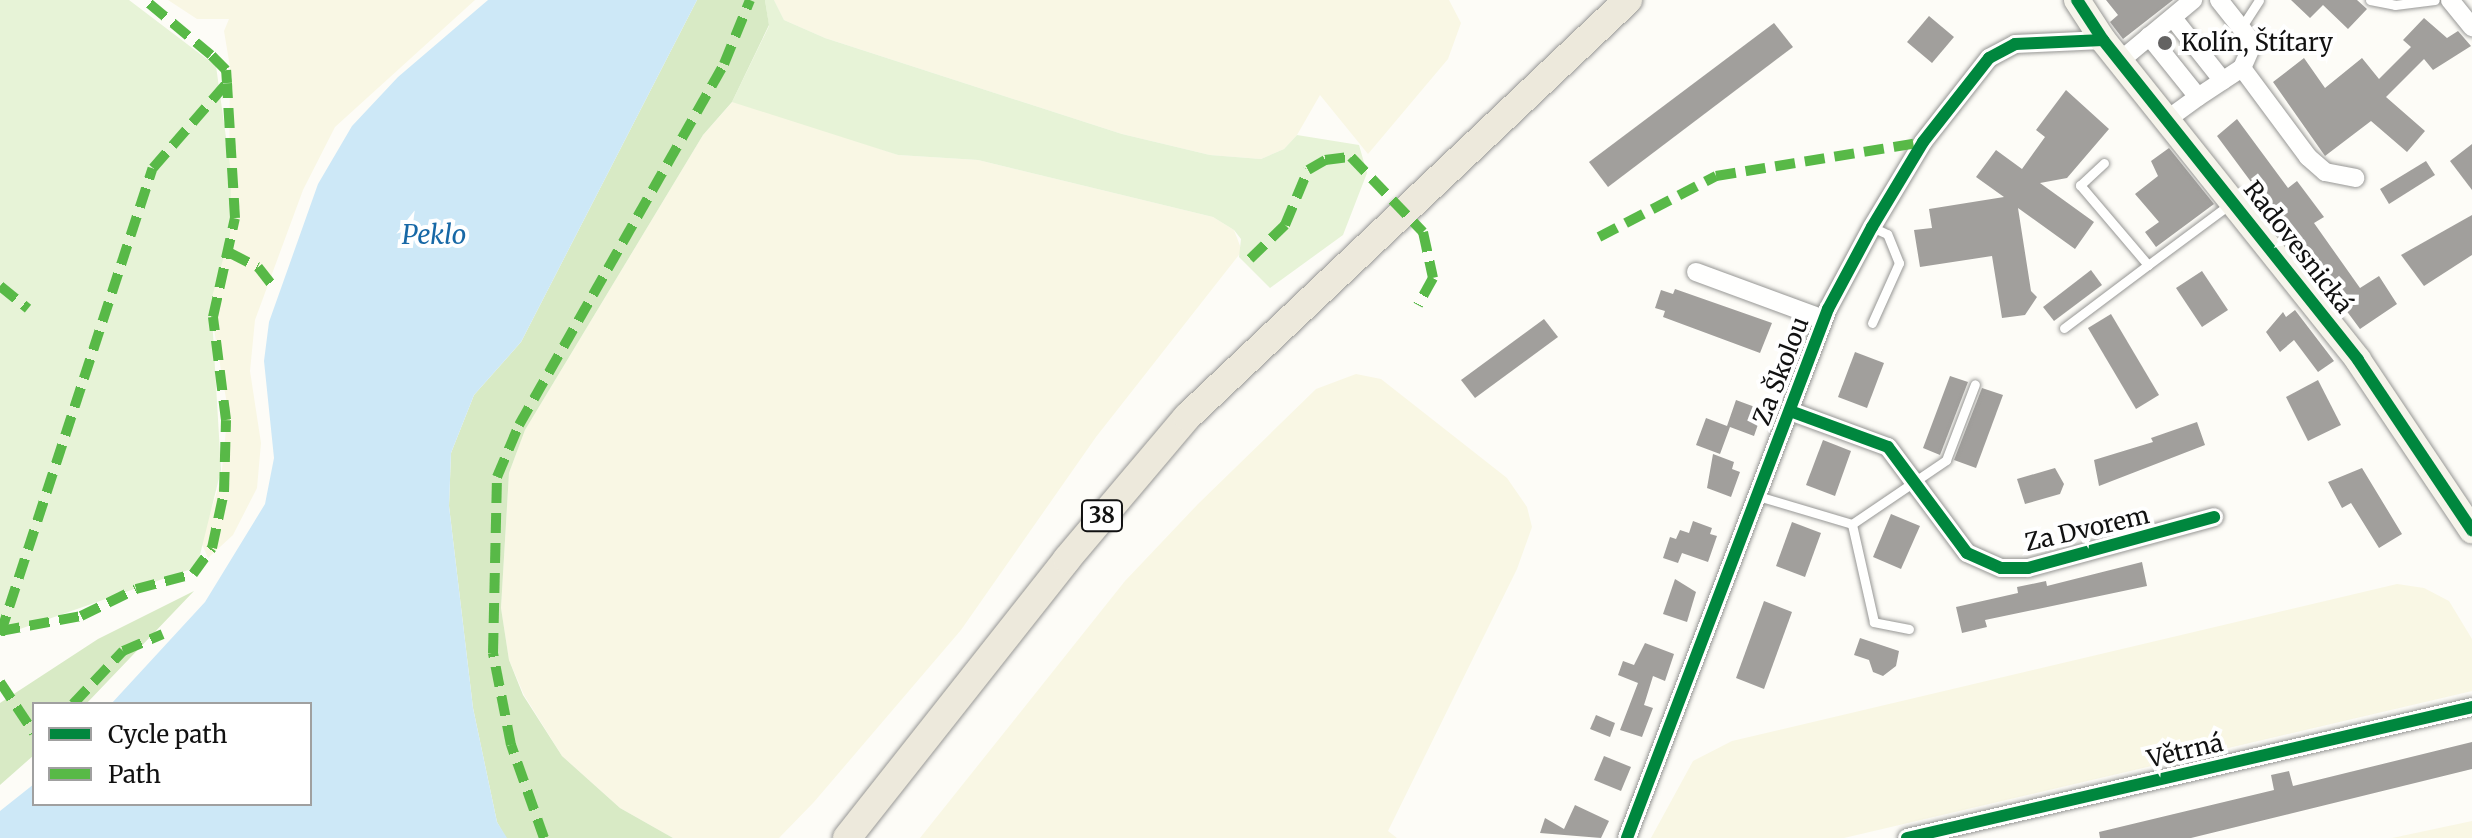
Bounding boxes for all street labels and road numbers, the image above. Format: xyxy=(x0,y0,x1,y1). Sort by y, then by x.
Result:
street label: Radovesnická xyxy=(2238,175,2358,319)
street label: Za Školou xyxy=(1747,313,1815,429)
road number: 38 xyxy=(1080,498,1124,534)
street label: Za Dvorem xyxy=(2022,501,2152,557)
street label: Větrná xyxy=(2144,728,2226,774)

